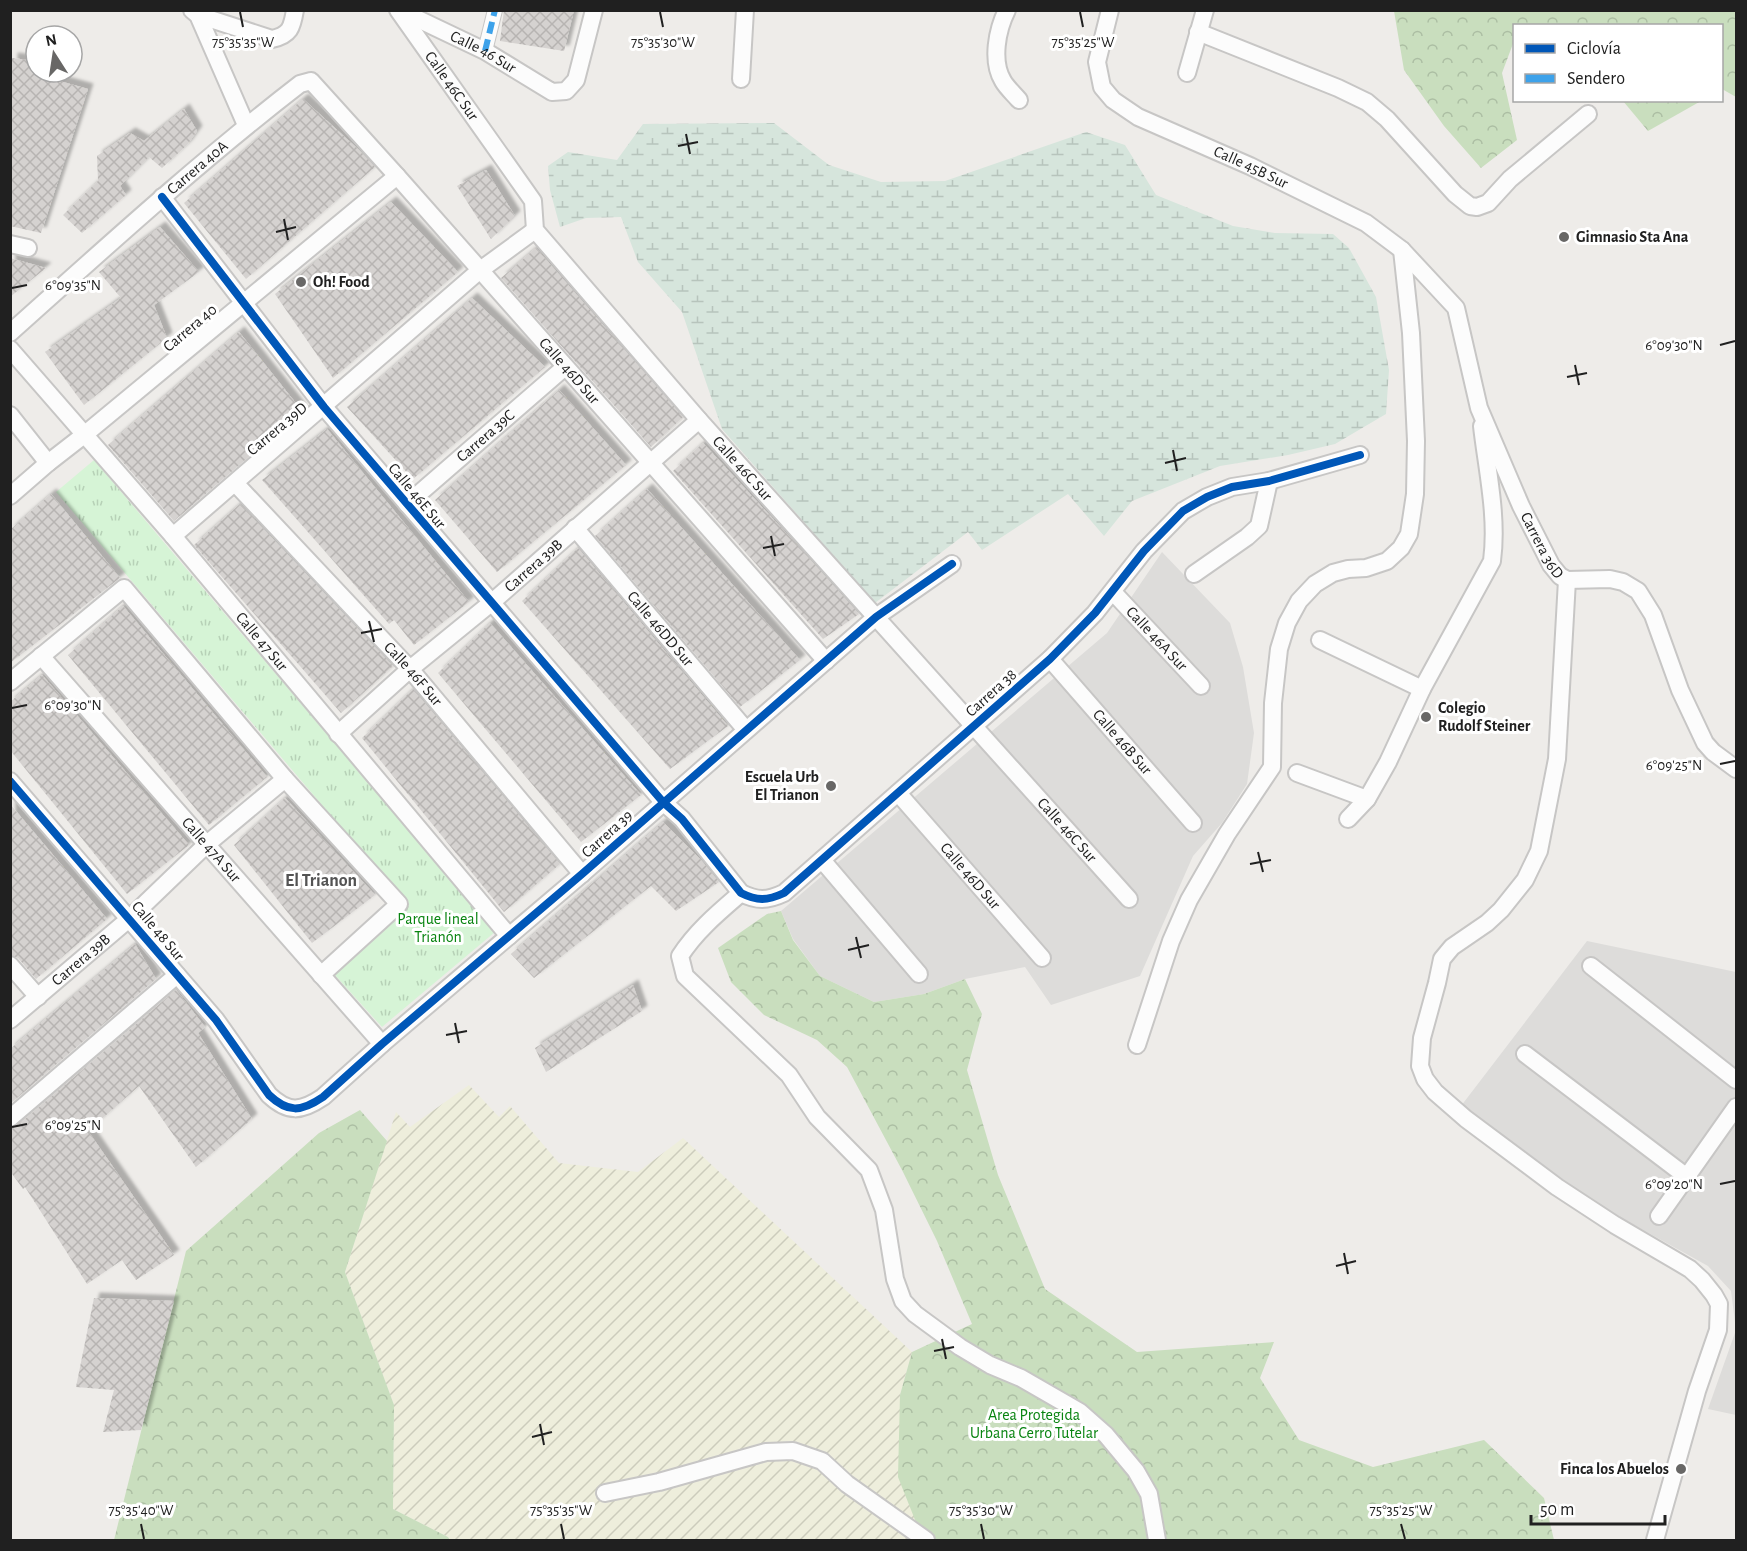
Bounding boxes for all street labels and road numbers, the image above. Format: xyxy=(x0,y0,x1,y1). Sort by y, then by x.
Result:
street label: Calle 46 Sur xyxy=(448,28,520,76)
street label: Calle 46C Sur xyxy=(422,48,482,124)
street label: Carrera 40A xyxy=(164,138,231,198)
street label: Calle 45B Sur xyxy=(1211,143,1291,192)
street label: Carrera 40 xyxy=(160,301,220,355)
street label: Calle 46D Sur xyxy=(536,335,603,408)
street label: Carrera 39D xyxy=(244,399,310,459)
street label: Carrera 39C xyxy=(454,407,518,465)
street label: Calle 46C Sur xyxy=(710,433,776,504)
street label: Calle 46E Sur xyxy=(385,460,449,532)
street label: Carrera 36D xyxy=(1518,510,1567,582)
street label: Carrera 39B xyxy=(501,536,565,595)
street label: Calle 46DD Sur xyxy=(624,588,697,670)
street label: Calle 46A Sur xyxy=(1123,603,1191,675)
street label: Calle 47 Sur xyxy=(233,609,291,675)
street label: Calle 46F Sur xyxy=(381,639,446,709)
street label: Carrera 38 xyxy=(962,666,1020,720)
street label: Calle 46B Sur xyxy=(1090,706,1155,778)
street label: Calle 46C Sur xyxy=(1034,795,1101,866)
street label: Carrera 39 xyxy=(578,807,636,861)
street label: Calle 47A Sur xyxy=(179,814,245,886)
street label: Calle 46D Sur xyxy=(937,839,1004,913)
street label: Calle 48 Sur xyxy=(129,898,188,964)
street label: Carrera 39B xyxy=(49,931,113,989)

